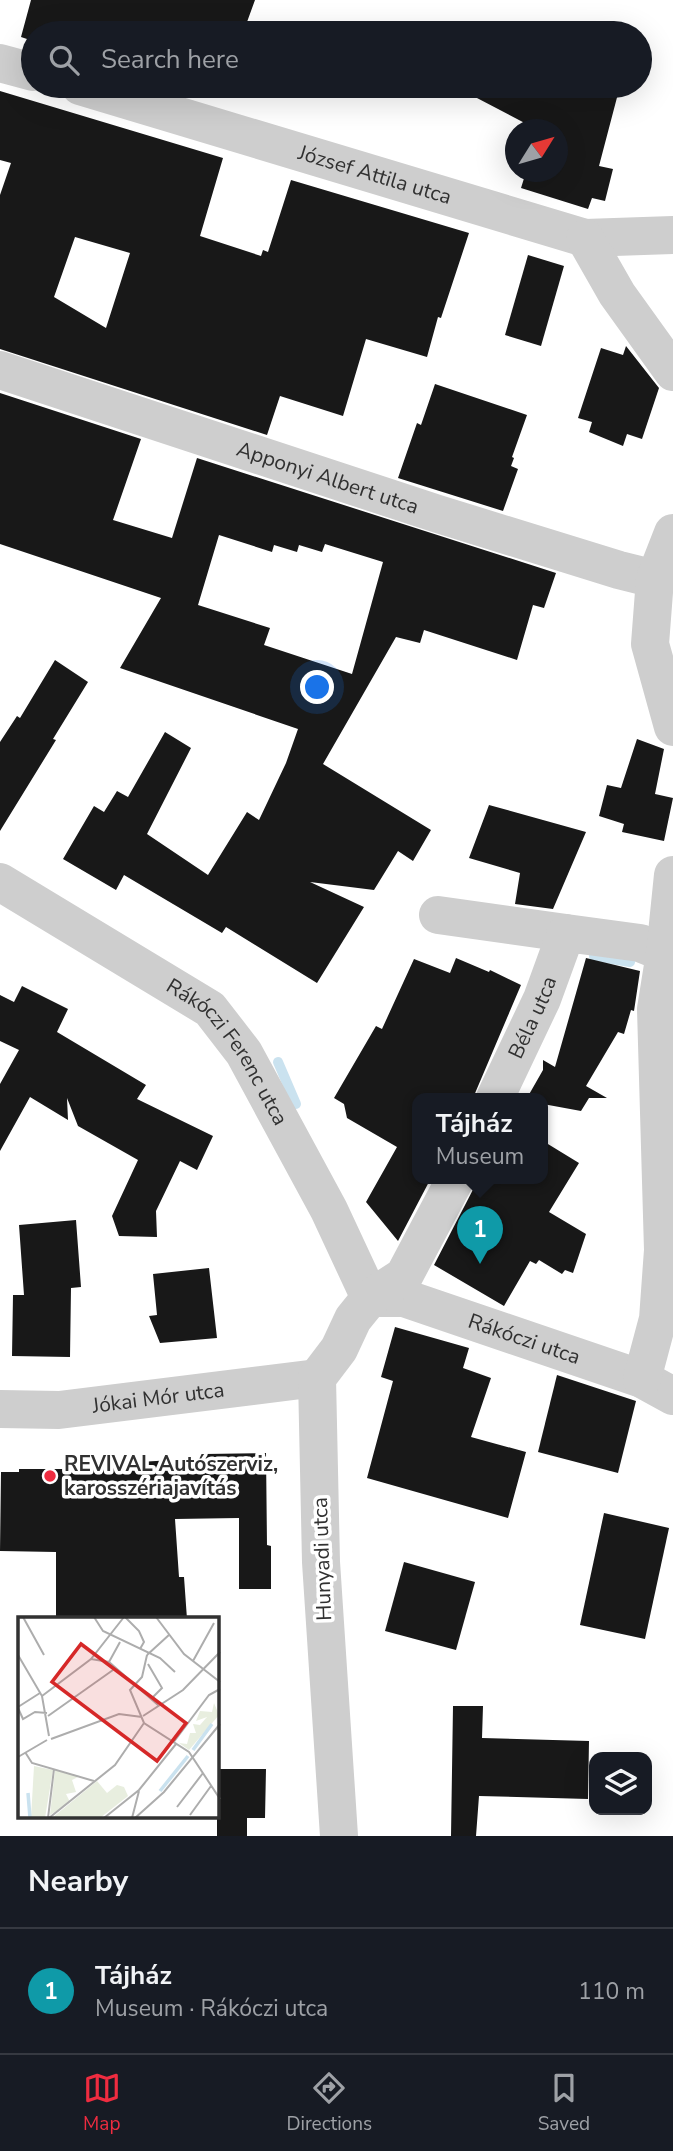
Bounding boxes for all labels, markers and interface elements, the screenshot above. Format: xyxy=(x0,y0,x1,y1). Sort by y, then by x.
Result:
search box xyxy=(21,21,652,98)
icon: search xyxy=(45,41,83,79)
text: Search here xyxy=(101,42,239,77)
north arrow xyxy=(505,119,568,182)
street label: József Attila utca xyxy=(294,138,455,211)
street label: Apponyi Albert utca xyxy=(233,435,422,521)
your location xyxy=(300,670,334,704)
street label: Rákóczi Ferenc utca xyxy=(161,972,295,1130)
street label: Béla utca xyxy=(502,972,563,1063)
popup xyxy=(412,1093,548,1184)
text: Tájház xyxy=(436,1106,513,1141)
text: Museum xyxy=(436,1141,524,1172)
pin: 1 xyxy=(457,1206,503,1264)
street label: Rákóczi utca xyxy=(465,1307,584,1371)
street label: Jókai Mór utca xyxy=(90,1376,226,1420)
place label: REVIVAL Autószerviz, karosszériajavítás xyxy=(64,1450,278,1502)
marker: REVIVAL Autószerviz, karosszériajavítás xyxy=(42,1468,58,1484)
street label: Hunyadi utca xyxy=(306,1497,338,1621)
inset map xyxy=(18,1617,219,1818)
map controls xyxy=(589,1752,652,1815)
button: layers xyxy=(589,1752,652,1815)
text: Nearby xyxy=(28,1861,128,1902)
text: Tájház xyxy=(95,1958,172,1993)
text: 1 xyxy=(44,1976,58,2007)
text: 110 m xyxy=(578,1976,645,2007)
text: Museum · Rákóczi utca xyxy=(95,1993,328,2024)
tab: Map xyxy=(83,2069,121,2137)
tab: Directions xyxy=(286,2069,372,2137)
tab: Saved xyxy=(538,2069,590,2137)

